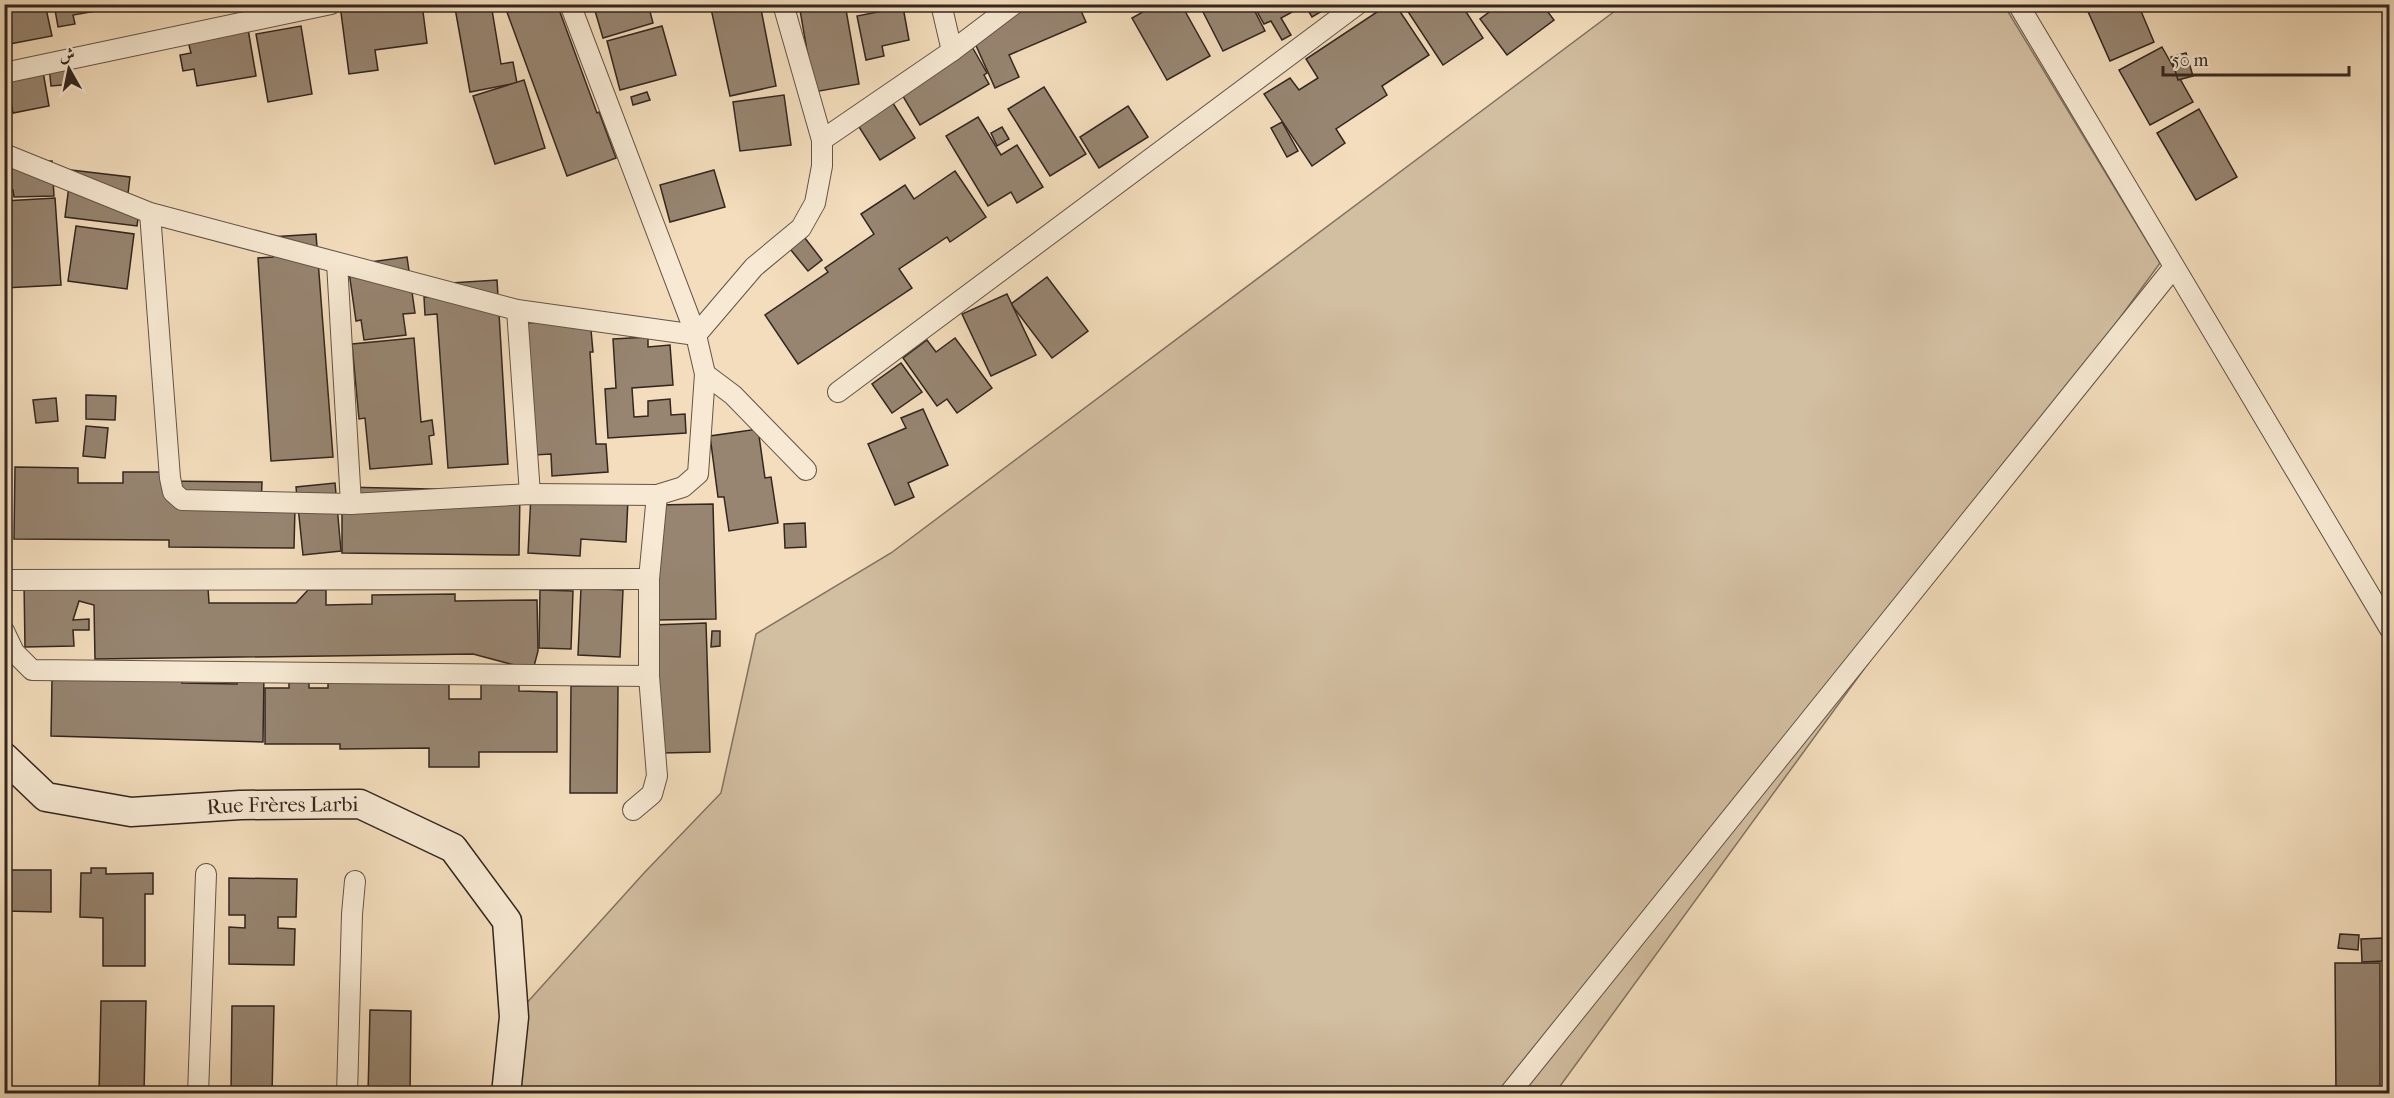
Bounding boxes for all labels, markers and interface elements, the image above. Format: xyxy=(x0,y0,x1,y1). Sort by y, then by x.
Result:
north arrow xyxy=(39,39,99,99)
scale bar xyxy=(2163,39,2349,77)
text: ش xyxy=(57,44,76,65)
text: 50 m xyxy=(2172,50,2209,71)
street label: Rue Frères Larbi xyxy=(206,792,359,819)

